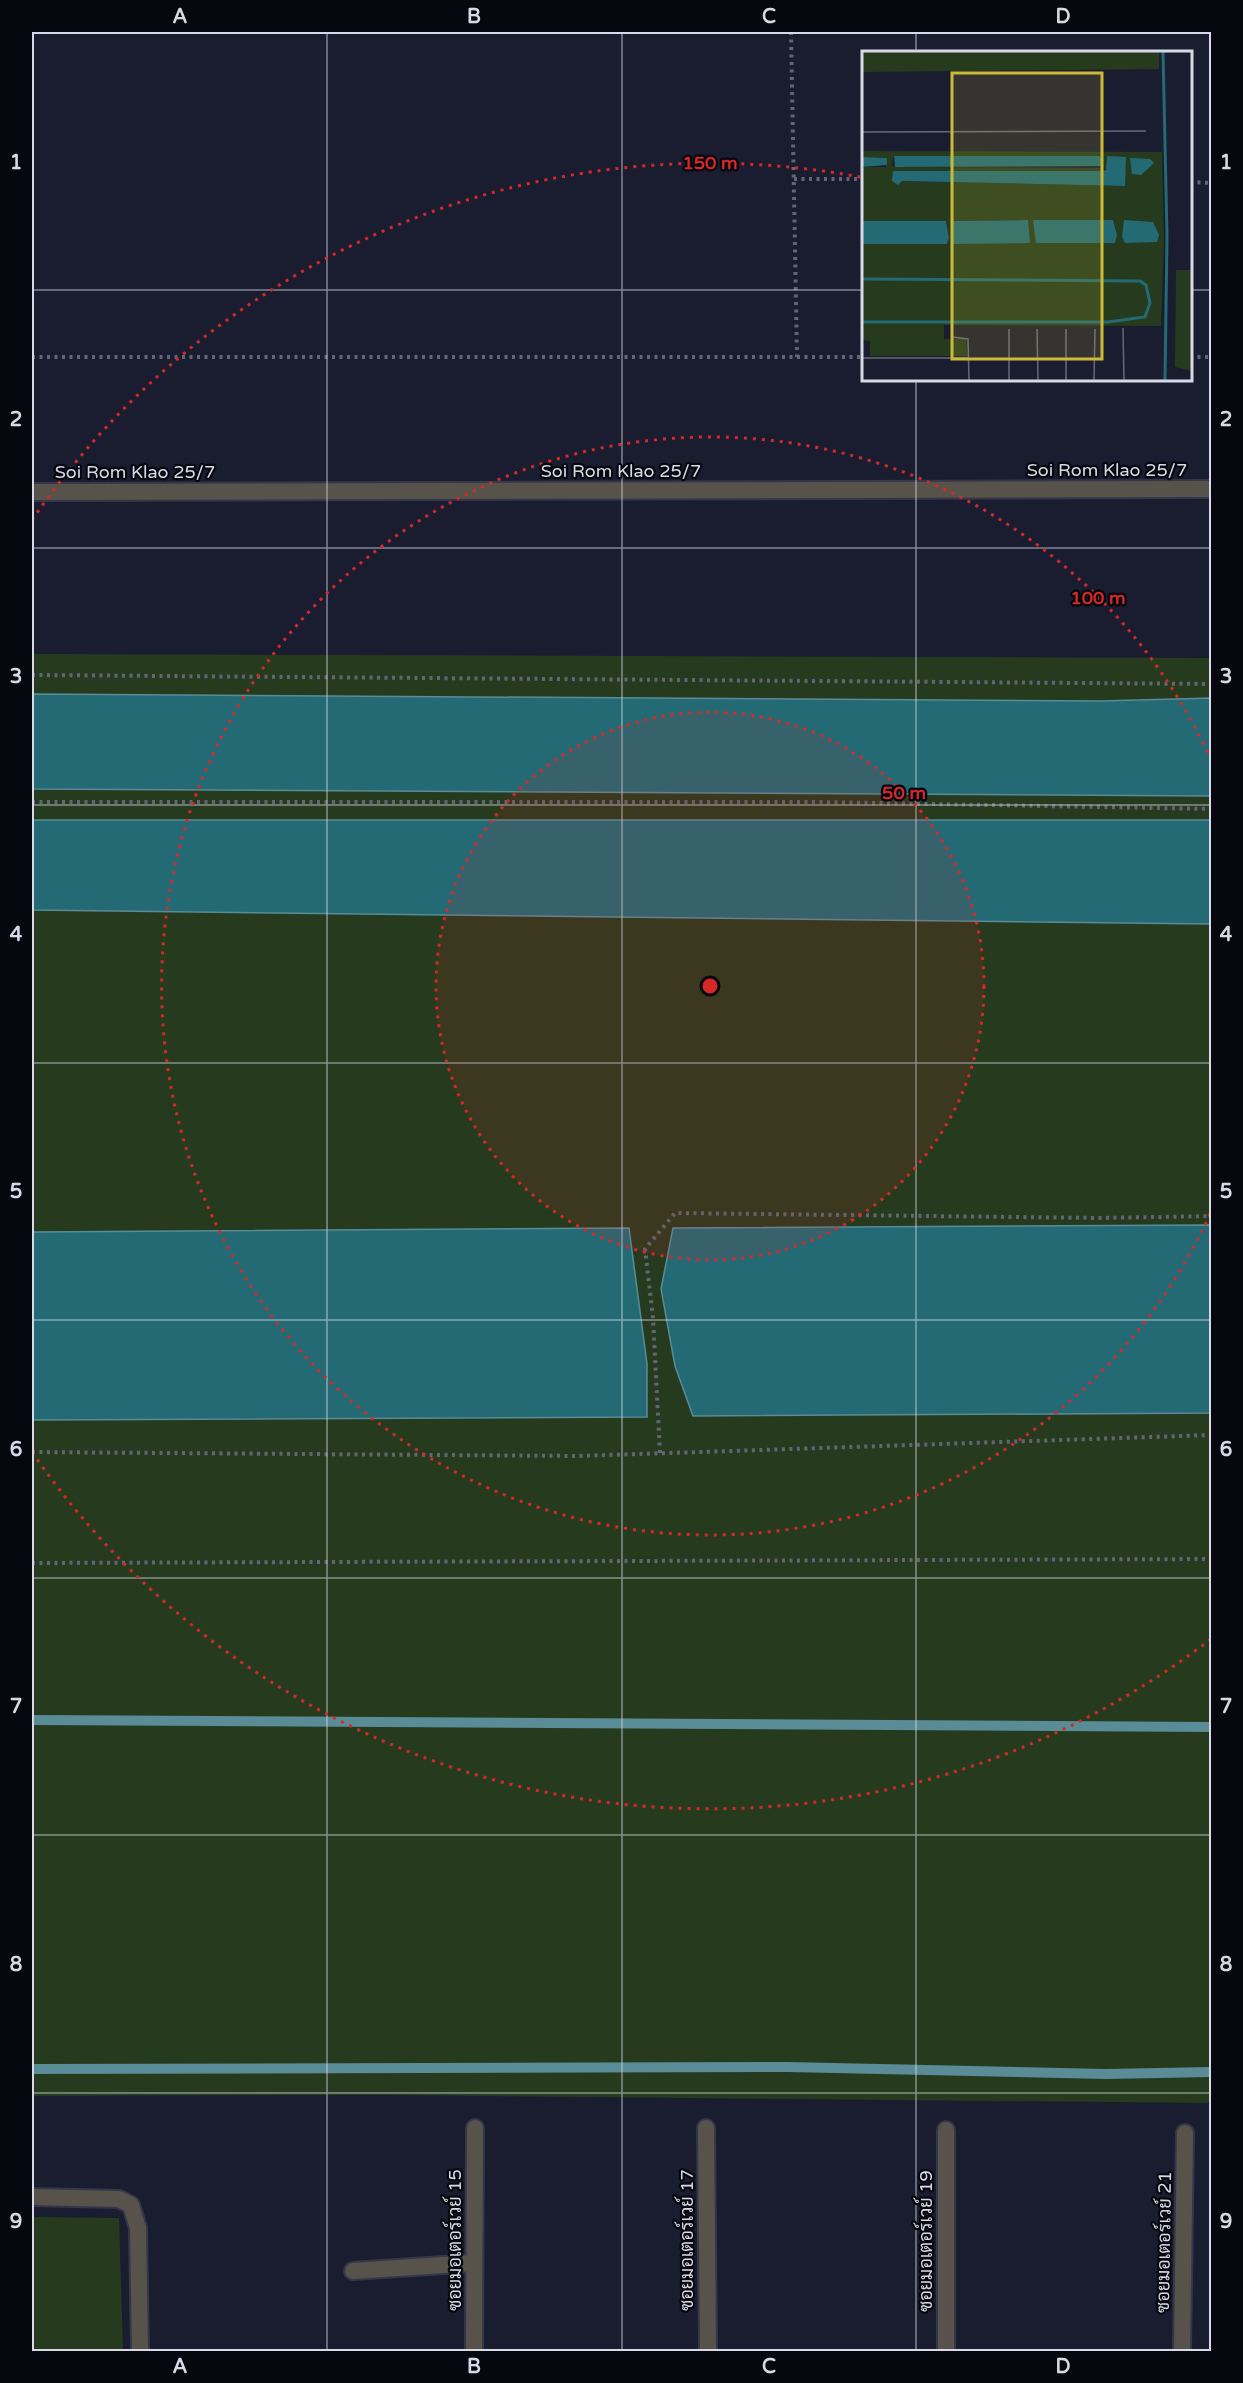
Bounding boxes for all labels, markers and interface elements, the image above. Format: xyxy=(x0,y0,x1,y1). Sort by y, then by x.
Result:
text: A xyxy=(173,5,188,29)
text: B xyxy=(467,5,481,29)
text: C xyxy=(762,5,776,29)
text: D xyxy=(1055,5,1071,29)
inset map xyxy=(862,51,1192,381)
text: 1 xyxy=(10,151,22,175)
text: 1 xyxy=(1220,151,1232,175)
text: 150 m xyxy=(682,152,738,174)
text: 2 xyxy=(10,408,22,432)
text: 2 xyxy=(1220,408,1232,432)
street label: Soi Rom Klao 25/7 xyxy=(1027,459,1187,481)
street label: Soi Rom Klao 25/7 xyxy=(541,460,701,482)
street label: Soi Rom Klao 25/7 xyxy=(55,461,215,483)
text: 100 m xyxy=(1070,587,1126,609)
text: 3 xyxy=(10,665,22,689)
text: 3 xyxy=(1220,665,1232,689)
text: 50 m xyxy=(882,782,926,804)
text: 4 xyxy=(10,923,23,947)
text: 4 xyxy=(1220,923,1233,947)
centre of rings xyxy=(700,976,720,996)
text: 5 xyxy=(10,1180,22,1204)
text: 5 xyxy=(1220,1180,1232,1204)
text: 6 xyxy=(10,1438,22,1462)
text: 6 xyxy=(1220,1438,1232,1462)
text: 7 xyxy=(10,1695,22,1719)
text: 7 xyxy=(1220,1695,1232,1719)
text: 8 xyxy=(10,1953,22,1977)
text: 8 xyxy=(1220,1953,1232,1977)
street label: ซอยมอเตอร์เวย์ 15 xyxy=(442,2169,466,2311)
street label: ซอยมอเตอร์เวย์ 17 xyxy=(674,2169,698,2311)
street label: ซอยมอเตอร์เวย์ 19 xyxy=(913,2170,937,2312)
street label: ซอยมอเตอร์เวย์ 21 xyxy=(1150,2171,1176,2313)
text: 9 xyxy=(10,2210,22,2234)
text: 9 xyxy=(1220,2210,1232,2234)
text: A xyxy=(173,2355,188,2379)
text: B xyxy=(467,2355,481,2379)
text: C xyxy=(762,2355,776,2379)
text: D xyxy=(1055,2355,1071,2379)

